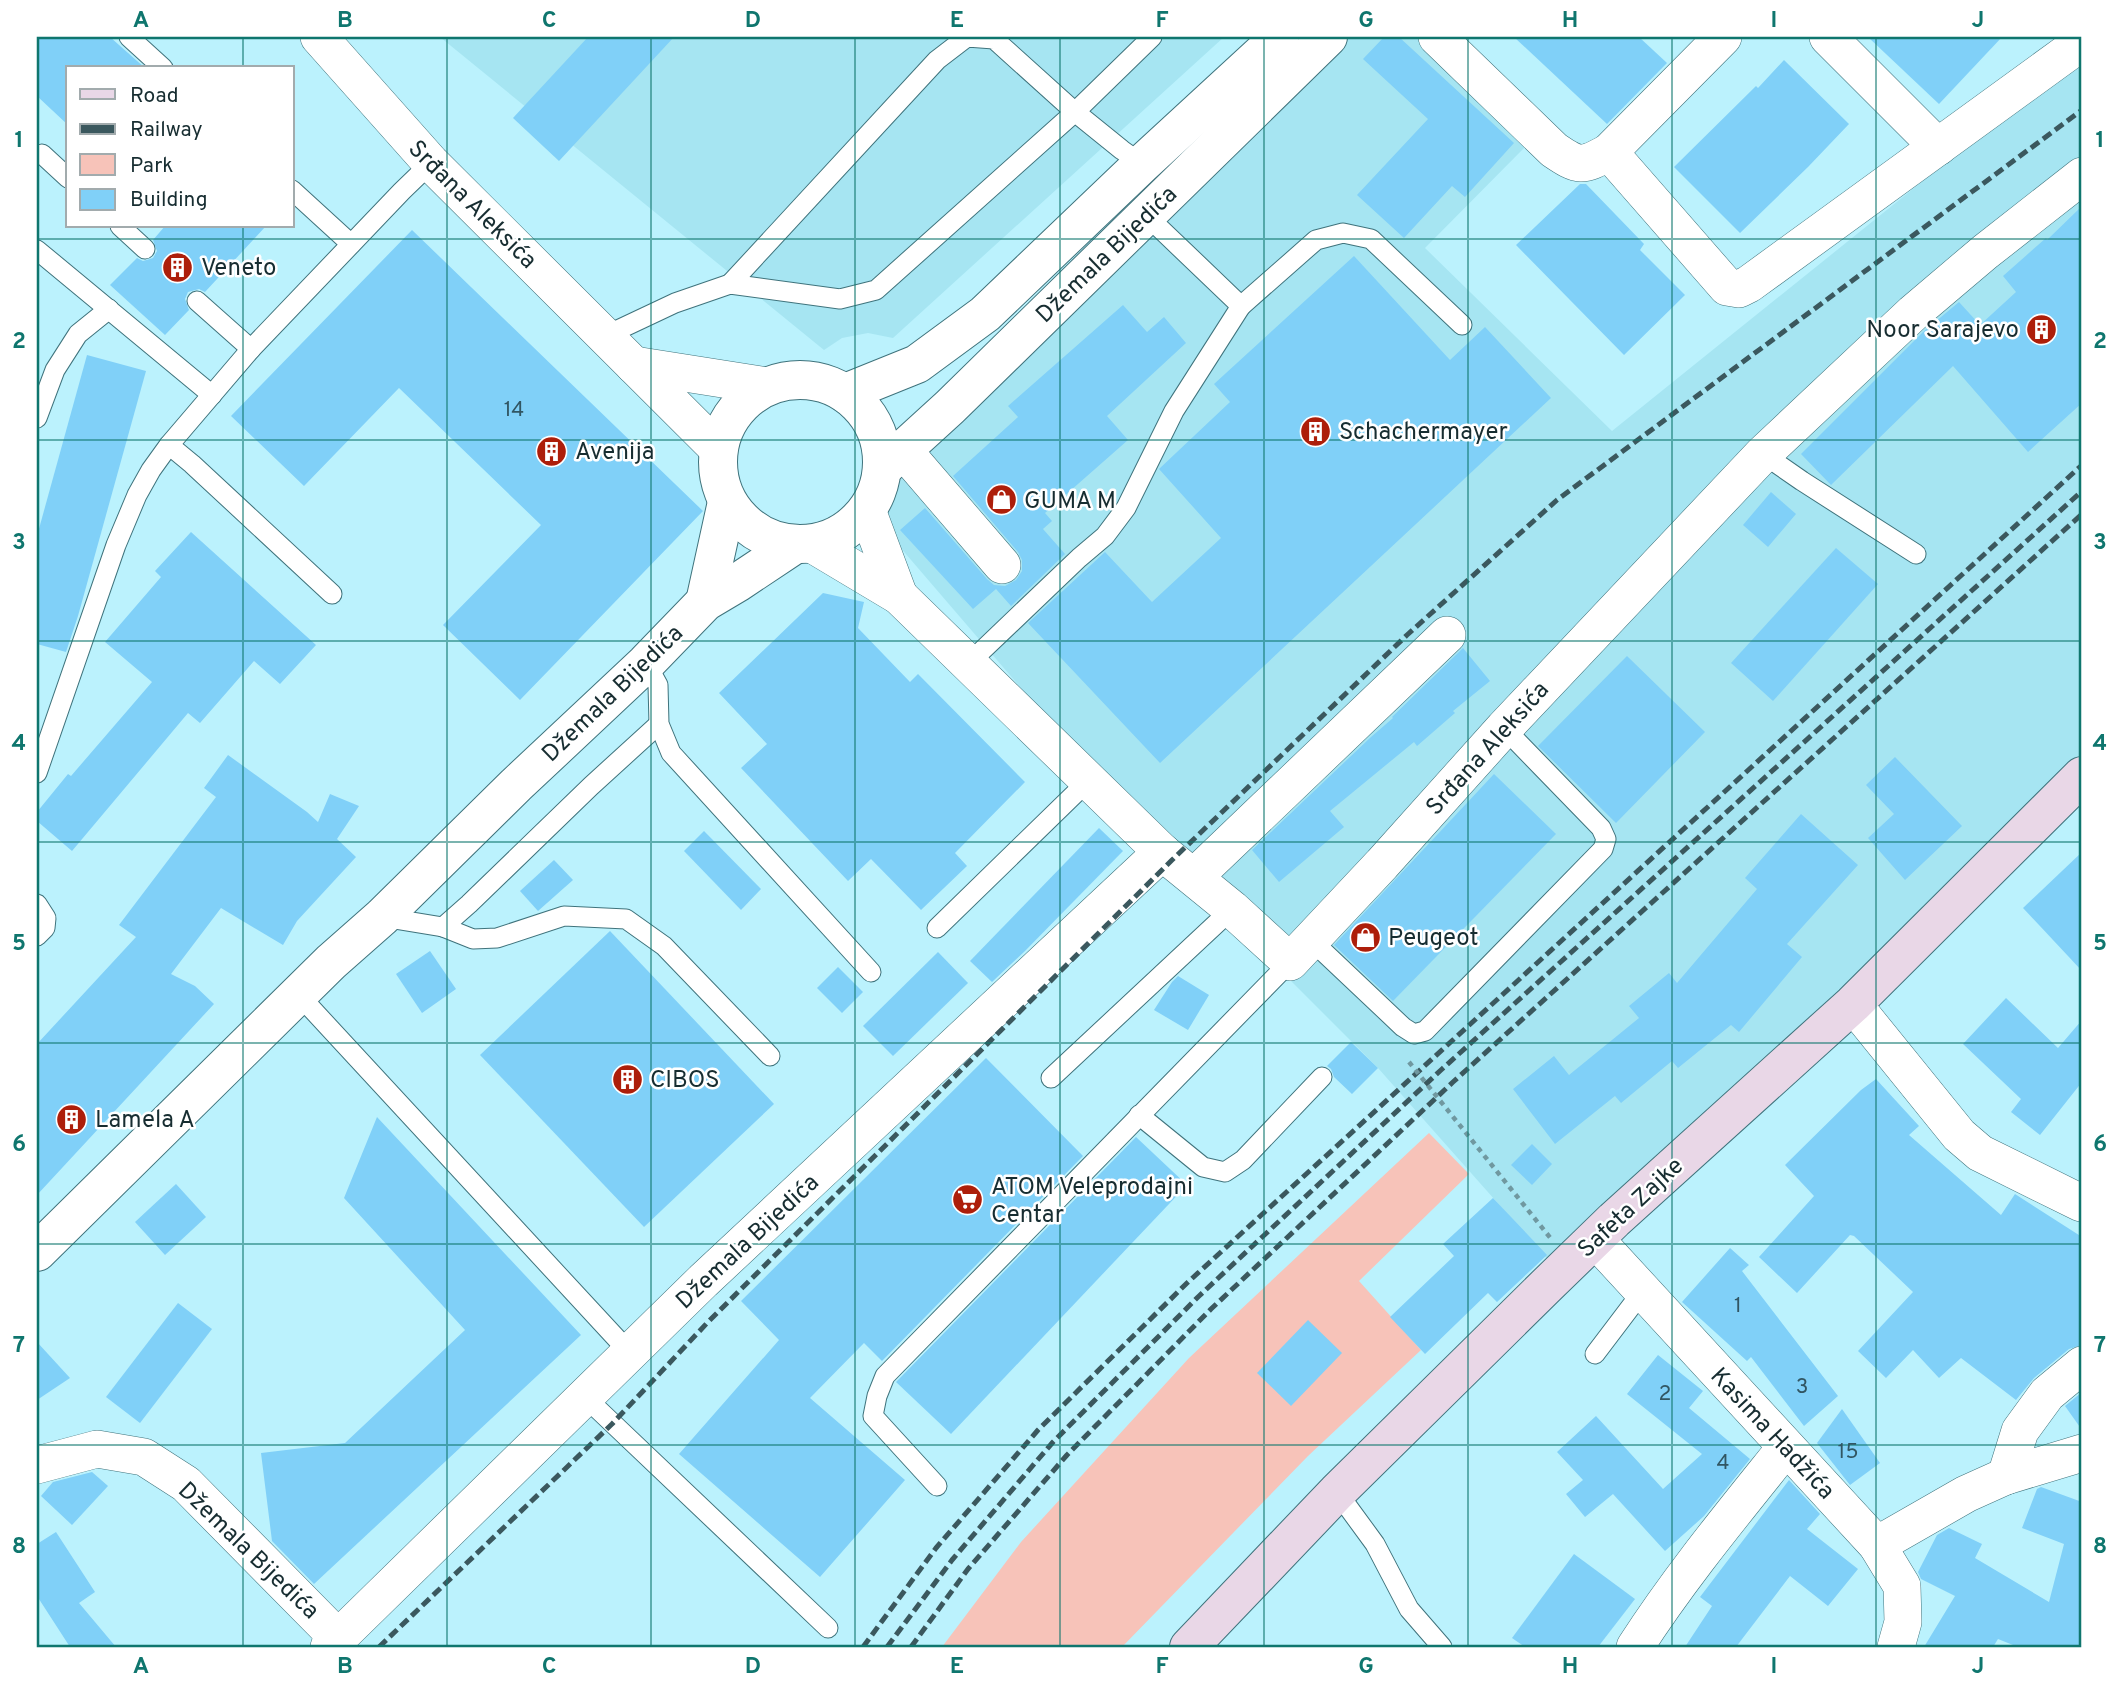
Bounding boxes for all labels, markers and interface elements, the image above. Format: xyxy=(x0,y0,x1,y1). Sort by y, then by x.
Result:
text: A xyxy=(133,7,149,36)
text: B xyxy=(337,7,353,36)
text: C xyxy=(542,7,556,36)
text: D xyxy=(745,7,761,36)
text: E xyxy=(950,7,964,36)
text: F xyxy=(1155,7,1169,36)
text: G xyxy=(1358,7,1374,36)
text: H xyxy=(1562,7,1578,36)
text: I xyxy=(1771,7,1777,36)
text: J xyxy=(1972,7,1984,36)
legend xyxy=(66,66,294,228)
text: Road xyxy=(130,83,179,110)
text: Railway xyxy=(130,117,203,144)
text: 1 xyxy=(14,127,24,156)
text: 1 xyxy=(2095,127,2105,156)
street label: Srđana Aleksića xyxy=(401,135,542,276)
text: Park xyxy=(130,153,173,180)
street label: Džemala Bijedića xyxy=(1030,180,1184,330)
text: Building xyxy=(130,187,208,214)
building icon: Veneto xyxy=(161,250,195,284)
place label: Veneto xyxy=(201,254,276,284)
building icon: Noor Sarajevo xyxy=(2025,312,2059,346)
place label: Noor Sarajevo xyxy=(1866,316,2019,346)
text: 2 xyxy=(12,328,26,357)
text: 2 xyxy=(2093,328,2107,357)
house number: 14 xyxy=(504,397,524,424)
building icon: Schachermayer xyxy=(1299,414,1333,448)
place label: Schachermayer xyxy=(1339,418,1508,448)
building icon: Avenija xyxy=(535,434,569,468)
place label: Avenija xyxy=(575,438,654,468)
shop icon: GUMA M xyxy=(984,483,1018,517)
place label: GUMA M xyxy=(1024,487,1116,517)
text: 3 xyxy=(12,529,26,558)
text: 3 xyxy=(2093,529,2107,558)
street label: Džemala Bijedića xyxy=(536,619,690,769)
street label: Srđana Aleksića xyxy=(1420,676,1557,823)
text: 4 xyxy=(12,730,26,759)
text: 4 xyxy=(2093,730,2107,759)
shop icon: Peugeot xyxy=(1348,920,1382,954)
place label: Peugeot xyxy=(1388,924,1478,954)
text: 5 xyxy=(12,930,26,959)
text: 5 xyxy=(2093,930,2107,959)
building icon: CIBOS xyxy=(610,1062,644,1096)
place label: CIBOS xyxy=(650,1066,720,1096)
building icon: Lamela A xyxy=(55,1102,89,1136)
place label: Lamela A xyxy=(95,1106,195,1136)
text: 6 xyxy=(12,1131,26,1160)
text: 6 xyxy=(2093,1131,2107,1160)
street label: Safeta Zajke xyxy=(1572,1152,1691,1265)
street label: Džemala Bijedića xyxy=(670,1168,826,1317)
place label: ATOM Veleprodajni Centar xyxy=(991,1173,1193,1231)
supermarket icon: ATOM Veleprodajni Centar xyxy=(951,1183,985,1217)
house number: 1 xyxy=(1734,1293,1742,1320)
text: 7 xyxy=(13,1332,25,1361)
text: 7 xyxy=(2094,1332,2106,1361)
street label: Kasima Hadžića xyxy=(1703,1362,1840,1507)
house number: 3 xyxy=(1796,1374,1808,1401)
house number: 2 xyxy=(1659,1381,1671,1408)
house number: 15 xyxy=(1838,1439,1858,1466)
house number: 4 xyxy=(1716,1450,1730,1477)
street label: Džemala Bijedića xyxy=(171,1476,325,1626)
text: 8 xyxy=(12,1533,26,1562)
text: 8 xyxy=(2093,1533,2107,1562)
text: A xyxy=(133,1653,149,1682)
text: B xyxy=(337,1653,353,1682)
text: C xyxy=(542,1653,556,1682)
text: D xyxy=(745,1653,761,1682)
text: E xyxy=(950,1653,964,1682)
text: F xyxy=(1155,1653,1169,1682)
text: G xyxy=(1358,1653,1374,1682)
text: H xyxy=(1562,1653,1578,1682)
text: I xyxy=(1771,1653,1777,1682)
text: J xyxy=(1972,1653,1984,1682)

